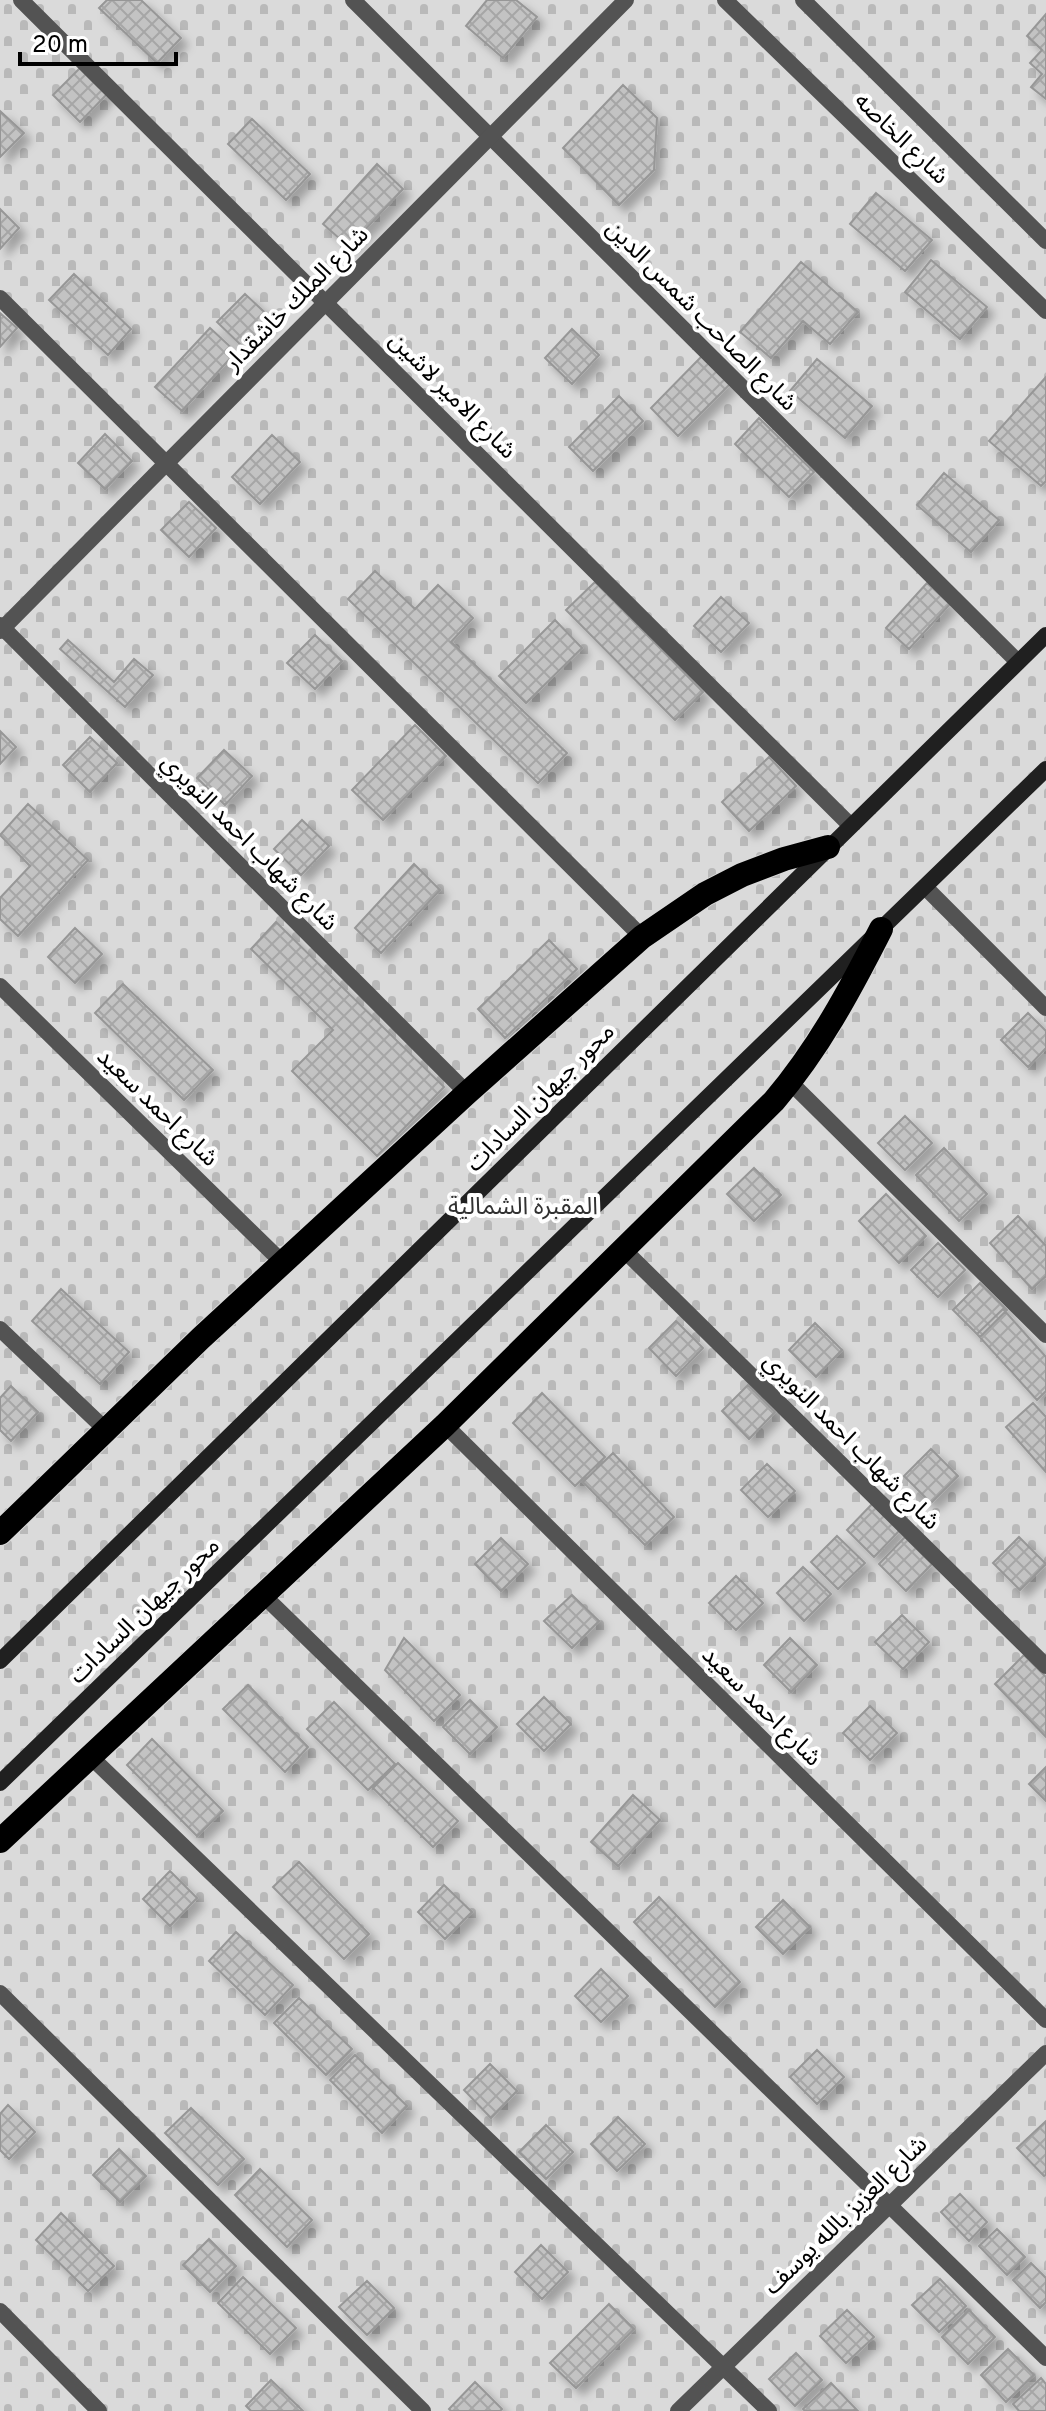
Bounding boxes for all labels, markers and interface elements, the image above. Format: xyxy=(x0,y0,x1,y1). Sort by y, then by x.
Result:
scale bar xyxy=(20,16,176,66)
text: 20 m xyxy=(32,31,88,61)
street label: شارع الخاصه xyxy=(847,87,954,192)
street label: شارع الصاحب شمس الدين xyxy=(599,214,803,418)
street label: شارع الملك خاشقدار xyxy=(218,221,376,379)
street label: شارع الامير لاشين xyxy=(382,326,522,466)
street label: شارع شهاب احمد النويري xyxy=(153,749,343,939)
street label: محور جيهان السادات xyxy=(461,1018,622,1179)
street label: شارع احمد سعيد xyxy=(90,1043,224,1174)
park label: المقبرة الشمالية xyxy=(448,1193,598,1223)
street label: شارع شهاب احمد النويري xyxy=(755,1348,945,1538)
street label: محور جيهان السادات xyxy=(64,1532,227,1691)
street label: شارع احمد سعيد xyxy=(694,1641,827,1774)
street label: شارع العزيز بالله يوسف xyxy=(758,2131,934,2302)

